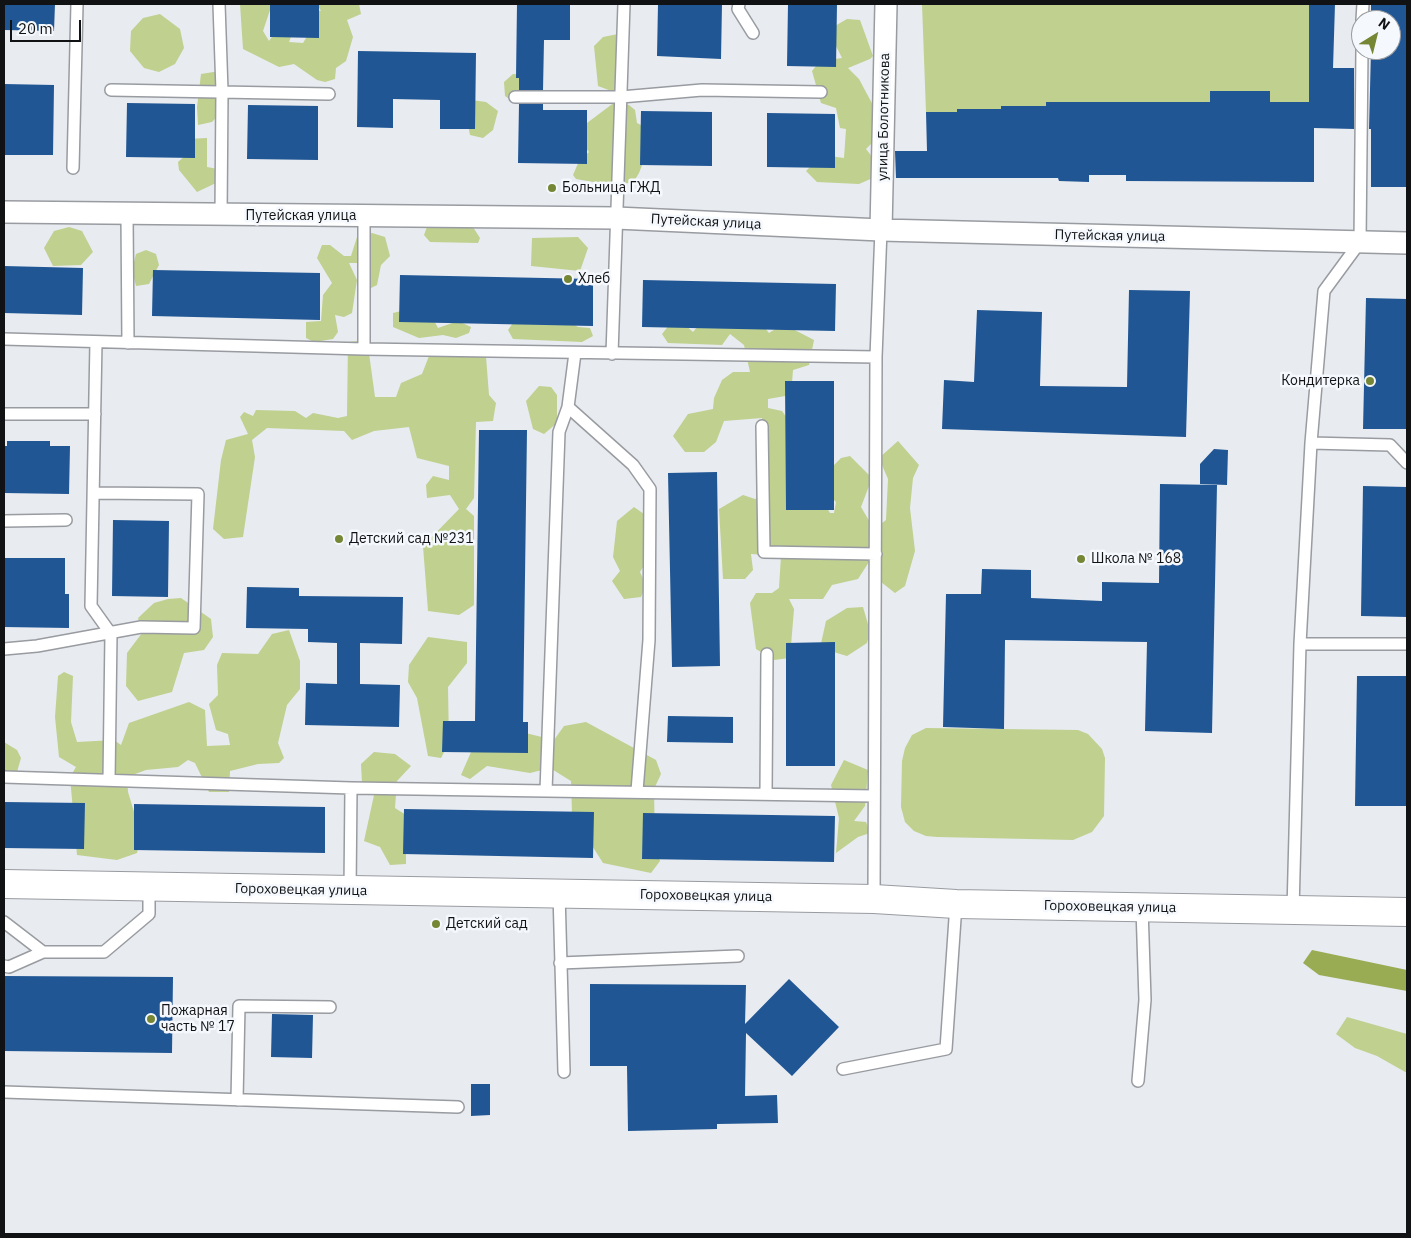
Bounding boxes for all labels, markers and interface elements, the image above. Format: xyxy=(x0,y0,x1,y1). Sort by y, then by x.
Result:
scale bar xyxy=(12,10,84,42)
north arrow xyxy=(1351,10,1401,60)
text: N xyxy=(1375,13,1394,34)
text: 20 m xyxy=(18,19,53,38)
street label: улица Болотникова xyxy=(874,53,894,181)
place label: Больница ГЖД xyxy=(562,180,660,196)
marker: Больница ГЖД xyxy=(546,182,558,194)
street label: Путейская улица xyxy=(246,208,356,224)
street label: Путейская улица xyxy=(650,211,762,233)
street label: Путейская улица xyxy=(1054,227,1166,245)
place label: Хлеб xyxy=(578,271,610,287)
marker: Хлеб xyxy=(562,273,574,285)
place label: Кондитерка xyxy=(1281,373,1360,389)
marker: Кондитерка xyxy=(1364,375,1376,387)
place label: Детский сад №231 xyxy=(349,531,474,547)
marker: Детский сад №231 xyxy=(333,533,345,545)
place label: Школа № 168 xyxy=(1091,551,1181,567)
marker: Школа № 168 xyxy=(1075,553,1087,565)
street label: Гороховецкая улица xyxy=(235,880,367,900)
street label: Гороховецкая улица xyxy=(640,886,772,906)
street label: Гороховецкая улица xyxy=(1044,897,1176,917)
place label: Детский сад xyxy=(446,916,528,932)
marker: Детский сад xyxy=(430,918,442,930)
place label: Пожарная часть № 17 xyxy=(161,1003,235,1036)
marker: Пожарная часть № 17 xyxy=(145,1013,157,1025)

